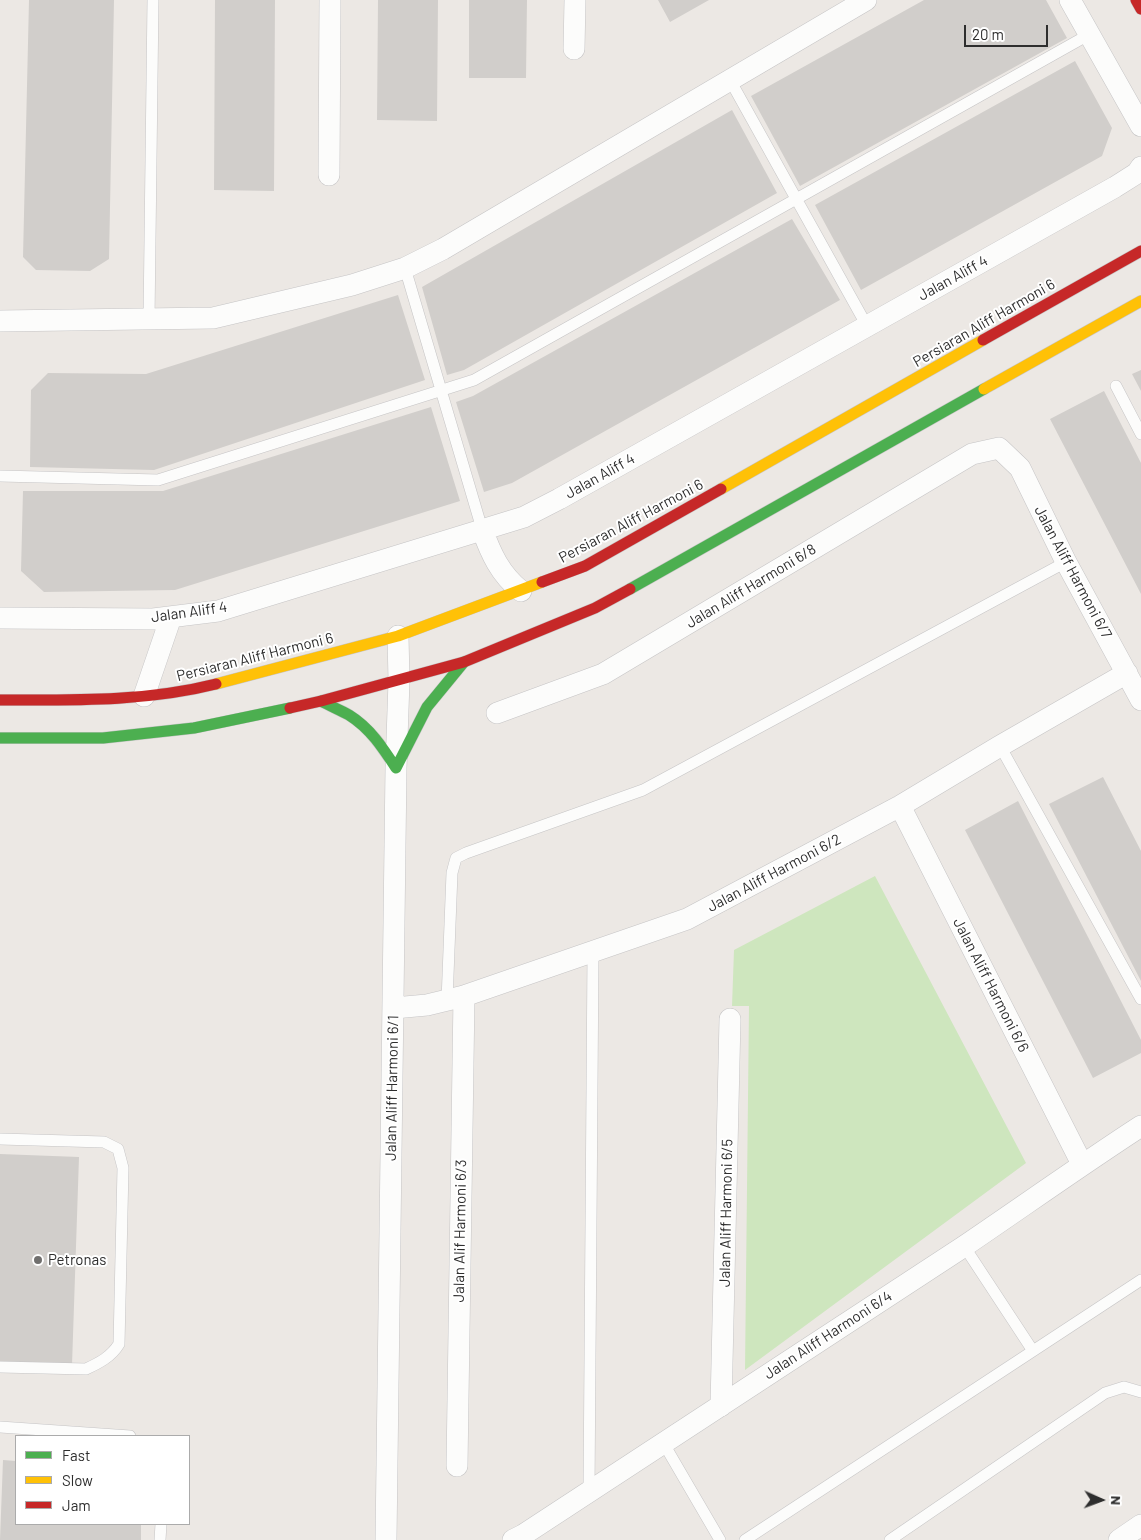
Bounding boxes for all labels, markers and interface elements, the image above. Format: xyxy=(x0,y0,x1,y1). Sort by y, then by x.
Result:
scale bar xyxy=(966,15,1050,47)
text: 20 m xyxy=(972,25,1004,43)
street label: Jalan Aliff 4 xyxy=(915,252,991,304)
street label: Persiaran Aliff Harmoni 6 xyxy=(910,275,1058,371)
street label: Jalan Aliff 4 xyxy=(562,450,638,502)
street label: Persiaran Aliff Harmoni 6 xyxy=(556,475,706,567)
street label: Jalan Aliff Harmoni 6/7 xyxy=(1030,503,1116,641)
street label: Jalan Aliff Harmoni 6/8 xyxy=(683,540,819,632)
street label: Jalan Aliff 4 xyxy=(150,598,228,626)
street label: Persiaran Aliff Harmoni 6 xyxy=(175,629,335,685)
street label: Jalan Aliff Harmoni 6/2 xyxy=(704,830,844,916)
street label: Jalan Aliff Harmoni 6/6 xyxy=(949,915,1033,1055)
street label: Jalan Aliff Harmoni 6/1 xyxy=(382,1015,402,1161)
street label: Jalan Aliff Harmoni 6/5 xyxy=(716,1139,736,1287)
street label: Jalan Alif Harmoni 6/3 xyxy=(450,1159,470,1303)
place label: Petronas xyxy=(48,1251,106,1269)
marker: Petronas xyxy=(32,1254,44,1266)
street label: Jalan Aliff Harmoni 6/4 xyxy=(761,1287,895,1383)
legend xyxy=(15,1435,190,1525)
text: Fast xyxy=(62,1446,90,1464)
text: Slow xyxy=(62,1471,93,1489)
north arrow xyxy=(1076,1475,1126,1525)
text: Jam xyxy=(62,1496,91,1514)
text: N xyxy=(1108,1496,1125,1505)

